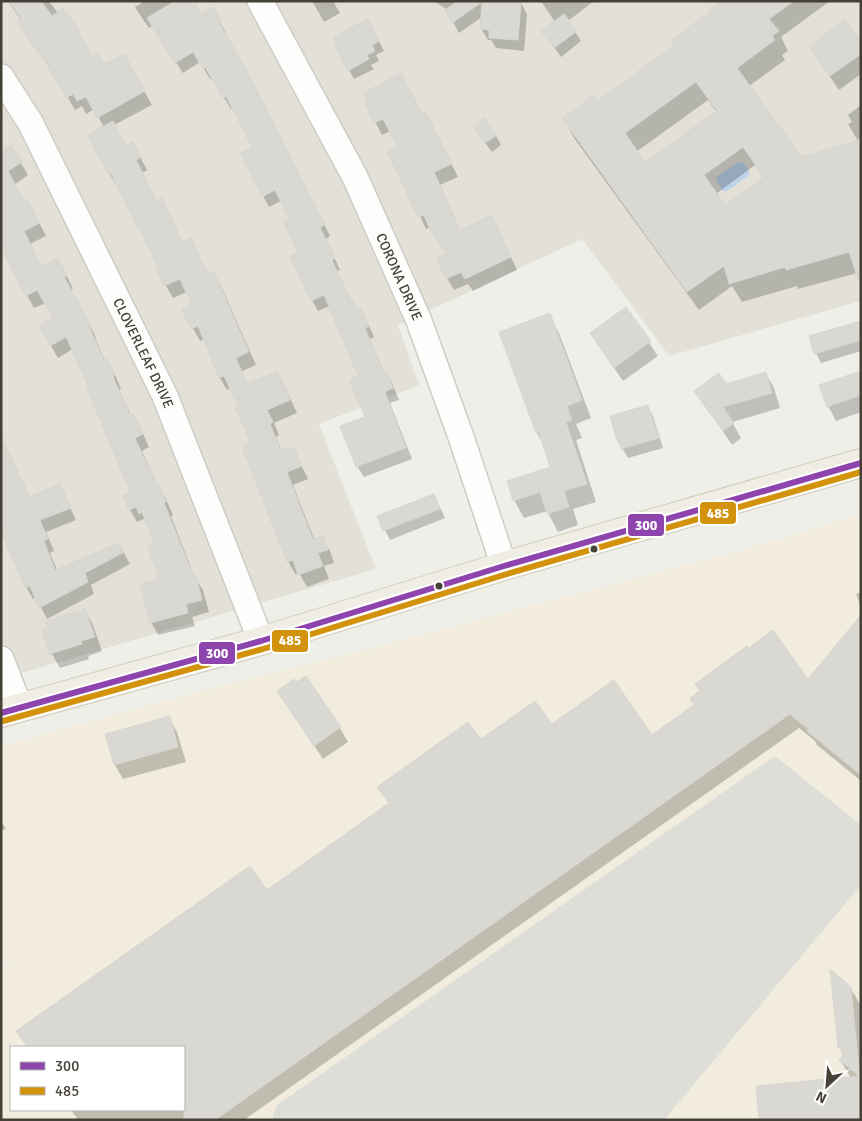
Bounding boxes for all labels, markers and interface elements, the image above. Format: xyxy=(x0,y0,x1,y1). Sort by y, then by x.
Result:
street label: CORONA DRIVE xyxy=(372,230,426,323)
street label: CLOVERLEAF DRIVE xyxy=(110,295,177,411)
line badge: 485 xyxy=(699,501,737,525)
text: 485 xyxy=(707,505,729,522)
line badge: 300 xyxy=(627,513,665,537)
text: 300 xyxy=(635,517,658,534)
unlabelled marker xyxy=(589,544,599,554)
unlabelled marker xyxy=(434,581,444,591)
line badge: 485 xyxy=(271,629,309,653)
text: 485 xyxy=(279,632,301,649)
line badge: 300 xyxy=(198,641,236,665)
text: 300 xyxy=(206,645,229,662)
legend xyxy=(10,1046,185,1111)
text: 300 xyxy=(55,1057,79,1075)
north arrow xyxy=(802,1061,852,1111)
text: 485 xyxy=(55,1082,79,1100)
text: N xyxy=(813,1087,830,1107)

